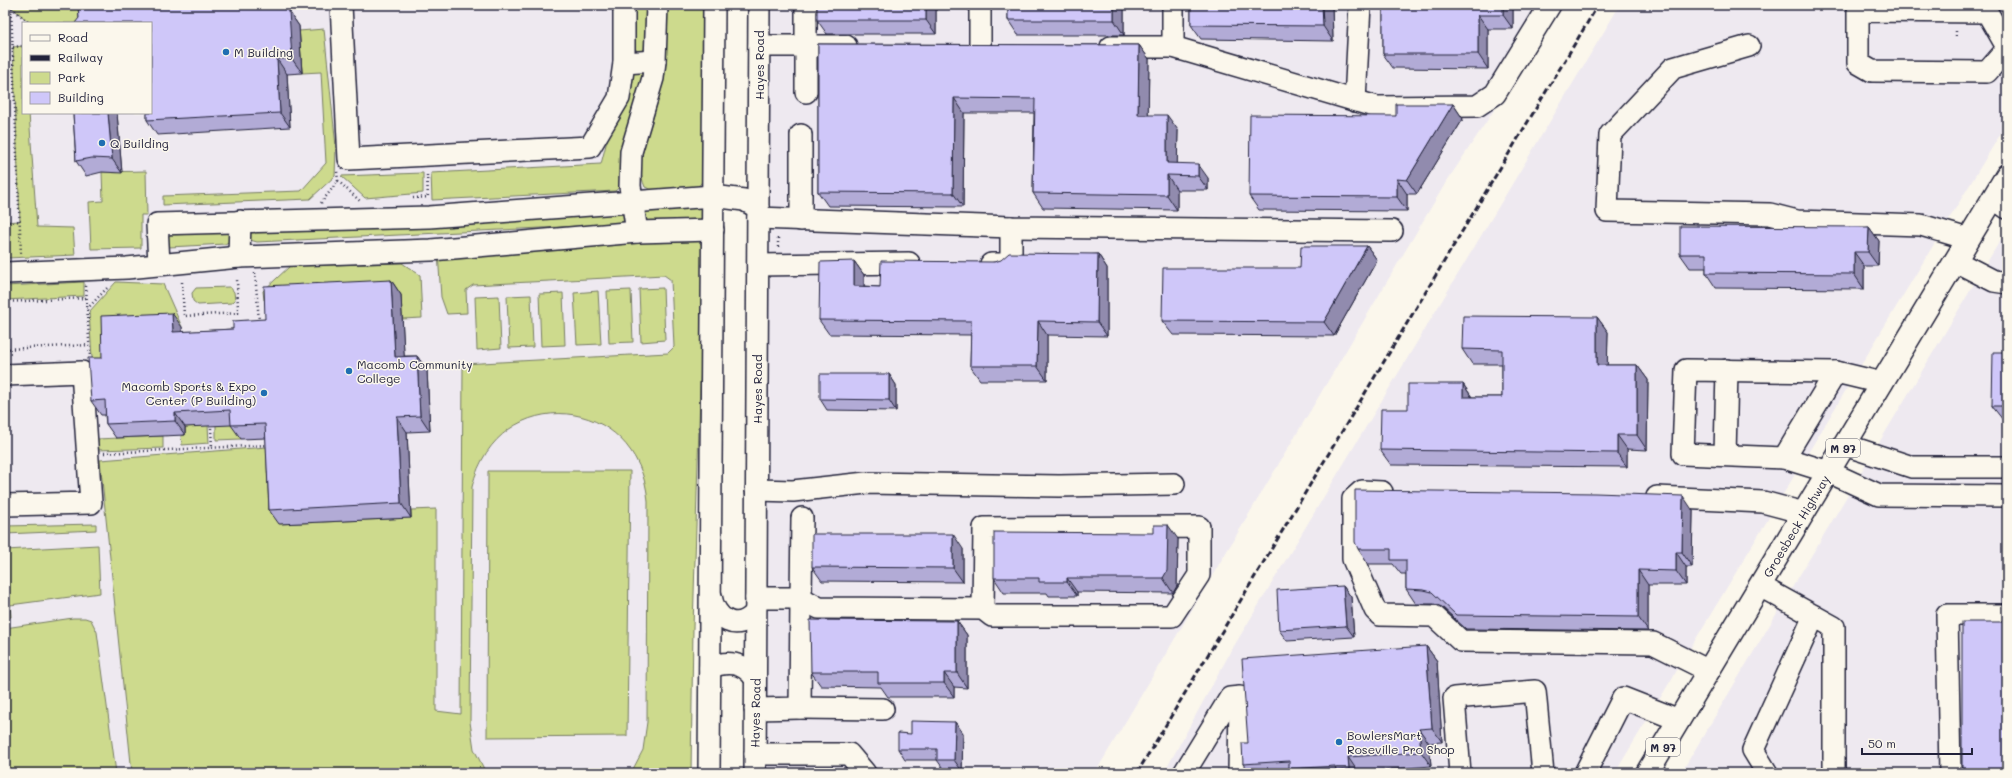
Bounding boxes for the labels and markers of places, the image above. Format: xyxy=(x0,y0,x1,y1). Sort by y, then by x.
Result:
place label: M Building xyxy=(234,44,293,60)
marker: M Building xyxy=(221,47,231,57)
place label: Q Building xyxy=(110,135,169,151)
marker: Q Building xyxy=(97,138,107,148)
place label: Macomb Community College xyxy=(357,356,473,386)
marker: Macomb Community College xyxy=(344,366,354,376)
place label: Macomb Sports & Expo Center (P Building) xyxy=(121,378,256,408)
marker: Macomb Sports & Expo Center (P Building) xyxy=(259,388,269,398)
place label: BowlersMart Roseville Pro Shop xyxy=(1347,727,1455,757)
marker: BowlersMart Roseville Pro Shop xyxy=(1334,737,1344,747)

